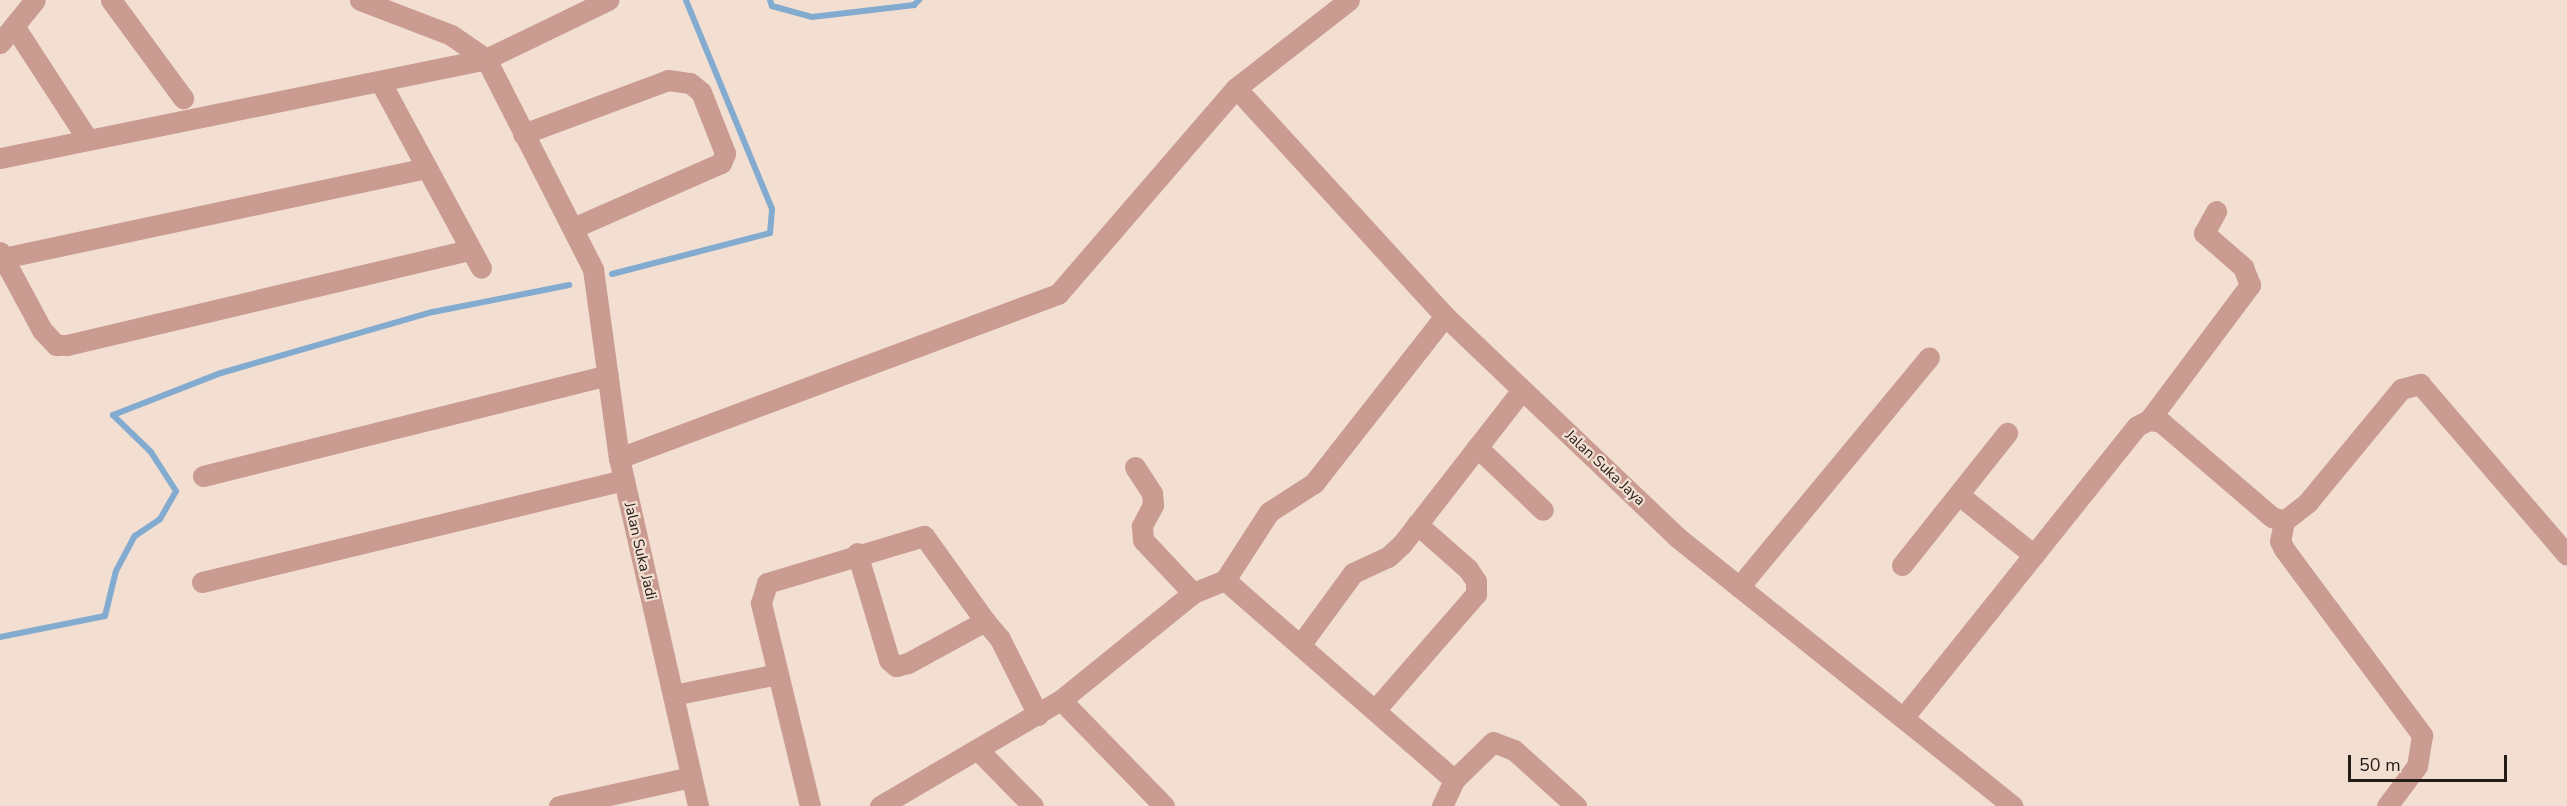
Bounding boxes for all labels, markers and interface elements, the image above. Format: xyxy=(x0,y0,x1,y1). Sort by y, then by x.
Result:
street label: Jalan Suka Jaya xyxy=(1561,426,1649,510)
street label: Jalan Suka Jadi xyxy=(620,501,660,601)
scale bar xyxy=(2351,743,2510,781)
text: 50 m xyxy=(2359,753,2401,777)

